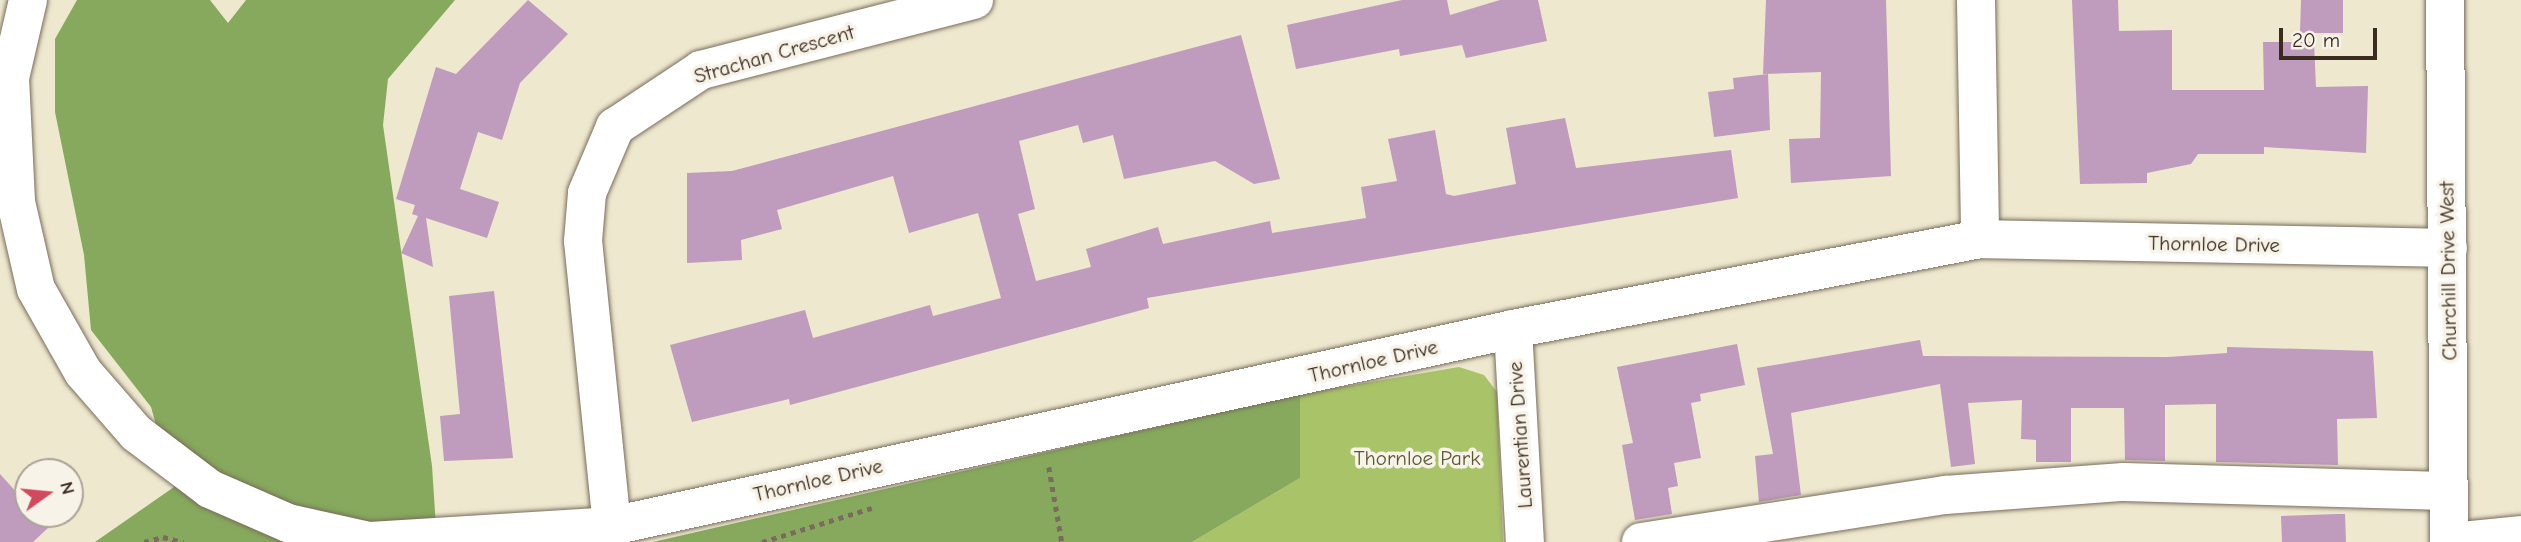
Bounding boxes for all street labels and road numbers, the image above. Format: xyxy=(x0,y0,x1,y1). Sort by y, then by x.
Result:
street label: Strachan Crescent xyxy=(691,19,857,89)
street label: Churchill Drive West xyxy=(2434,181,2462,361)
street label: Thornloe Drive xyxy=(2148,230,2280,258)
street label: Thornloe Drive xyxy=(1306,334,1440,388)
street label: Laurentian Drive xyxy=(1502,361,1538,509)
street label: Thornloe Drive xyxy=(751,453,885,507)

